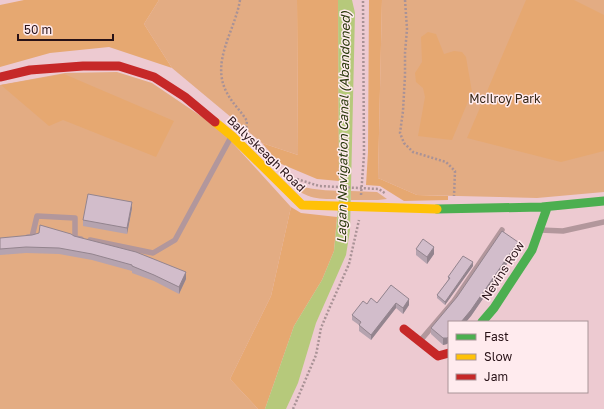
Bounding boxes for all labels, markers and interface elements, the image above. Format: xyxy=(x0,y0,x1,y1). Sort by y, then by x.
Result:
water label: Lagan Navigation Canal (Abandoned) xyxy=(333,11,353,243)
scale bar xyxy=(18,16,113,42)
text: 50 m xyxy=(24,22,52,37)
park label: McIlroy Park xyxy=(469,91,541,106)
street label: Ballyskeagh Road xyxy=(224,113,309,195)
street label: Nevins Row xyxy=(478,238,527,303)
legend xyxy=(448,321,588,393)
text: Fast xyxy=(484,329,509,344)
text: Slow xyxy=(484,349,512,364)
text: Jam xyxy=(484,369,508,384)

